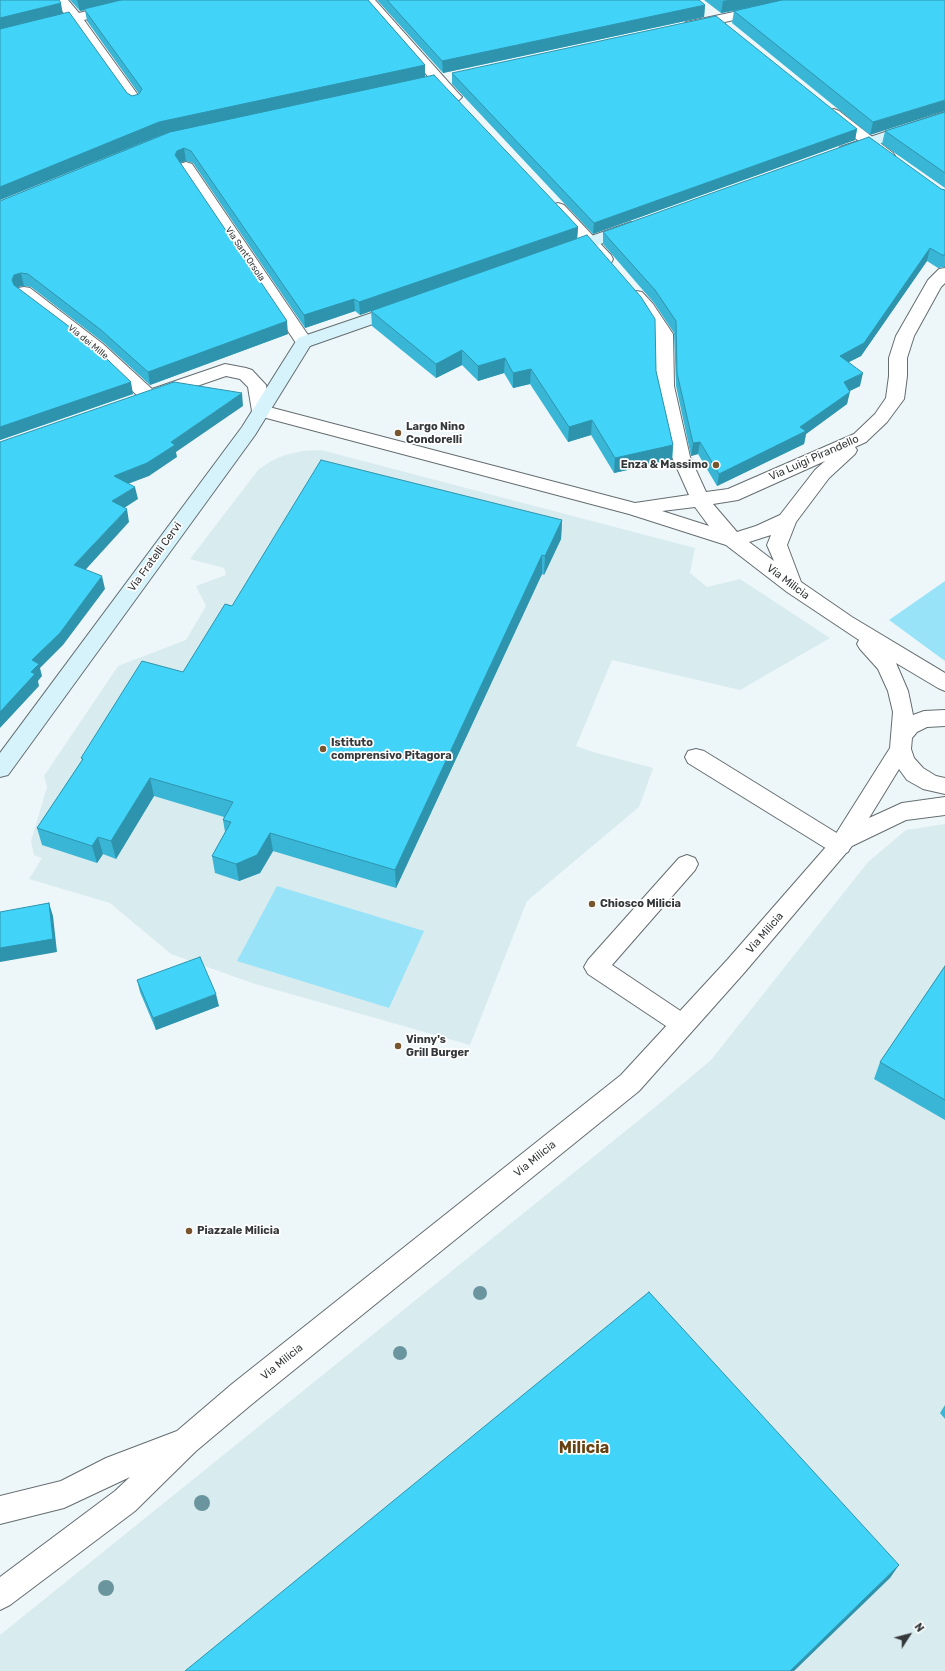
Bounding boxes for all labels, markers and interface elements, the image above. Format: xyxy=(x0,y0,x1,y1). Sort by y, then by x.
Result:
street label: Via Sant'Orsola xyxy=(223,225,267,283)
street label: Via dei Mille xyxy=(66,322,110,362)
place label: Largo Nino Condorelli xyxy=(406,420,465,446)
marker: Largo Nino Condorelli xyxy=(393,428,403,438)
street label: Via Luigi Pirandello xyxy=(767,432,861,484)
place label: Enza & Massimo xyxy=(621,458,708,472)
marker: Enza & Massimo xyxy=(711,460,721,470)
street label: Via Fratelli Cervi xyxy=(125,520,185,594)
street label: Via Milicia xyxy=(764,562,812,602)
place label: Istituto comprensivo Pitagora xyxy=(331,736,452,762)
marker: Istituto comprensivo Pitagora xyxy=(318,744,328,754)
place label: Chiosco Milicia xyxy=(600,897,681,911)
marker: Chiosco Milicia xyxy=(587,899,597,909)
street label: Via Milicia xyxy=(744,910,786,956)
place label: Vinny's Grill Burger xyxy=(406,1033,469,1059)
marker: Vinny's Grill Burger xyxy=(393,1041,403,1051)
street label: Via Milicia xyxy=(511,1138,559,1180)
place label: Piazzale Milicia xyxy=(197,1224,279,1238)
marker: Piazzale Milicia xyxy=(184,1226,194,1236)
street label: Via Milicia xyxy=(258,1341,306,1383)
district label: Milicia xyxy=(559,1438,609,1458)
north arrow xyxy=(889,1615,929,1655)
text: N xyxy=(912,1621,927,1635)

